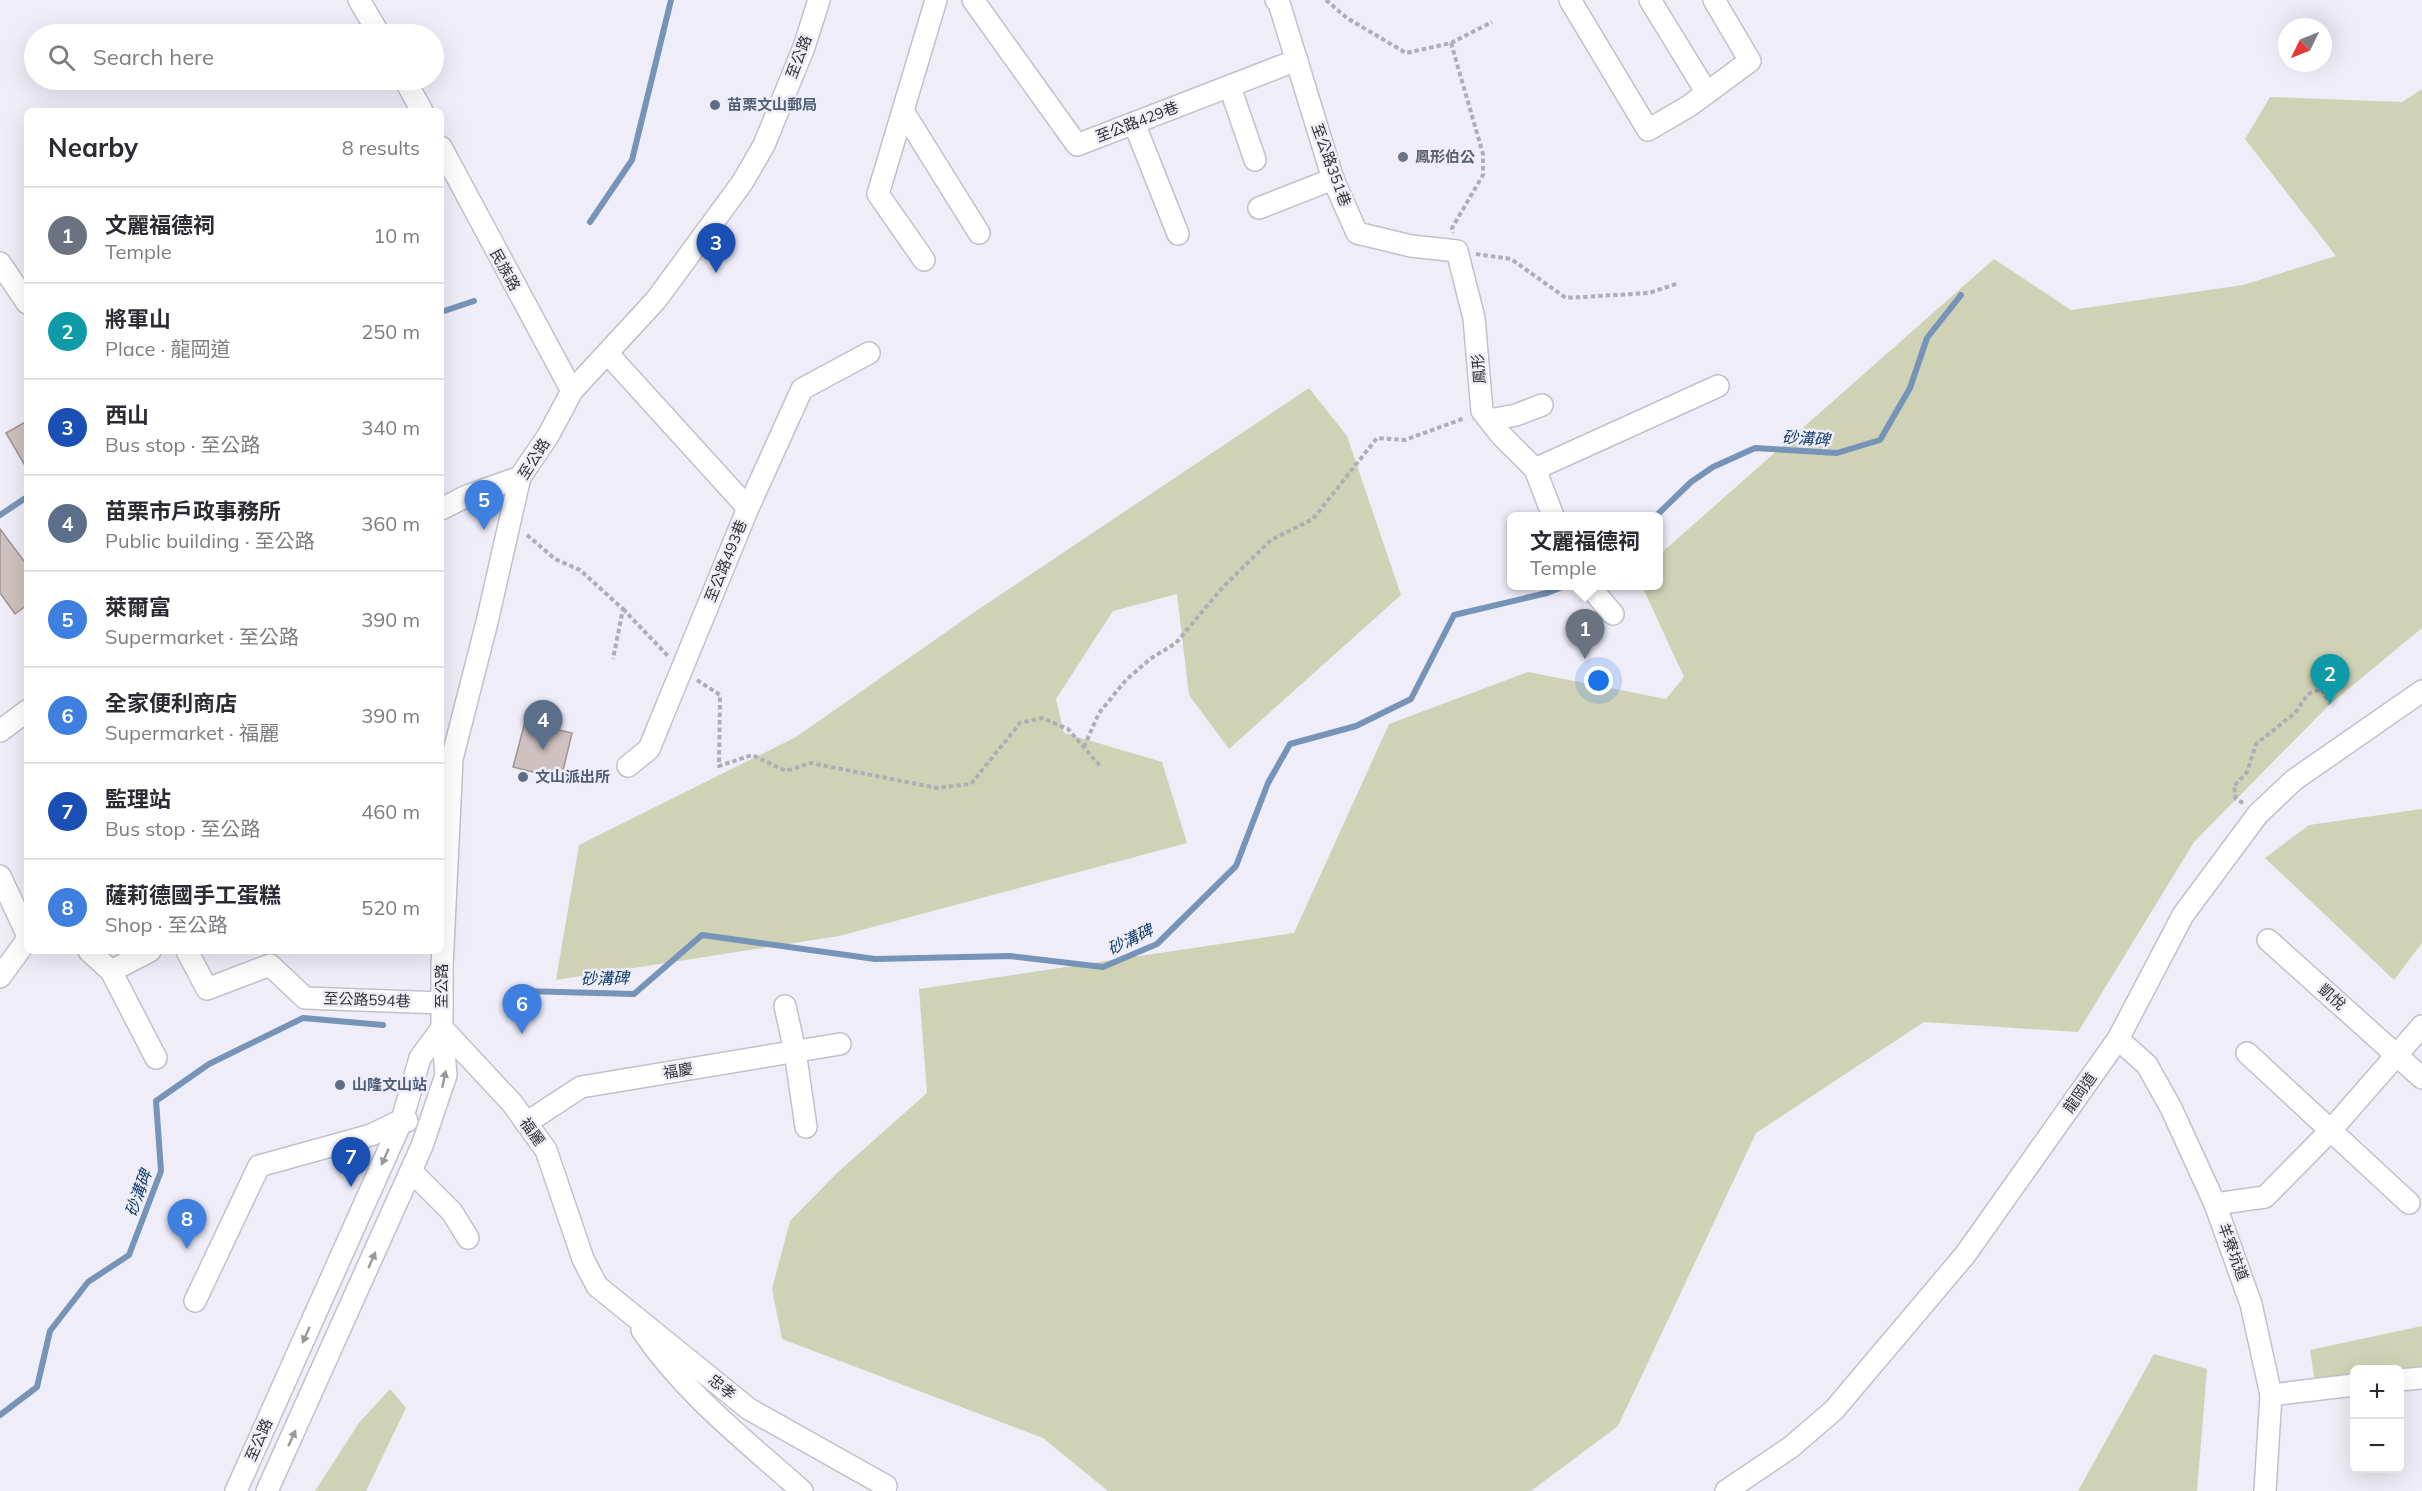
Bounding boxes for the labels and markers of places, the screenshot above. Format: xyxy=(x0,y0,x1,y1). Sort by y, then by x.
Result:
place label: 苗栗文山郵局 xyxy=(727,95,817,114)
marker: 苗栗文山郵局 xyxy=(708,98,722,112)
place label: 鳳形伯公 xyxy=(1415,147,1475,166)
marker: 鳳形伯公 xyxy=(1396,150,1410,164)
pin: 3 xyxy=(696,224,736,273)
pin: 5 xyxy=(464,480,504,530)
pin: 1 xyxy=(1566,610,1604,659)
pin: 2 xyxy=(2310,654,2350,704)
pin: 4 xyxy=(524,700,562,750)
place label: 文山派出所 xyxy=(535,767,610,786)
marker: 文山派出所 xyxy=(516,770,530,784)
pin: 6 xyxy=(502,984,542,1034)
place label: 山隆文山站 xyxy=(352,1075,427,1094)
marker: 山隆文山站 xyxy=(333,1078,347,1092)
pin: 7 xyxy=(332,1138,370,1187)
pin: 8 xyxy=(168,1200,207,1249)

